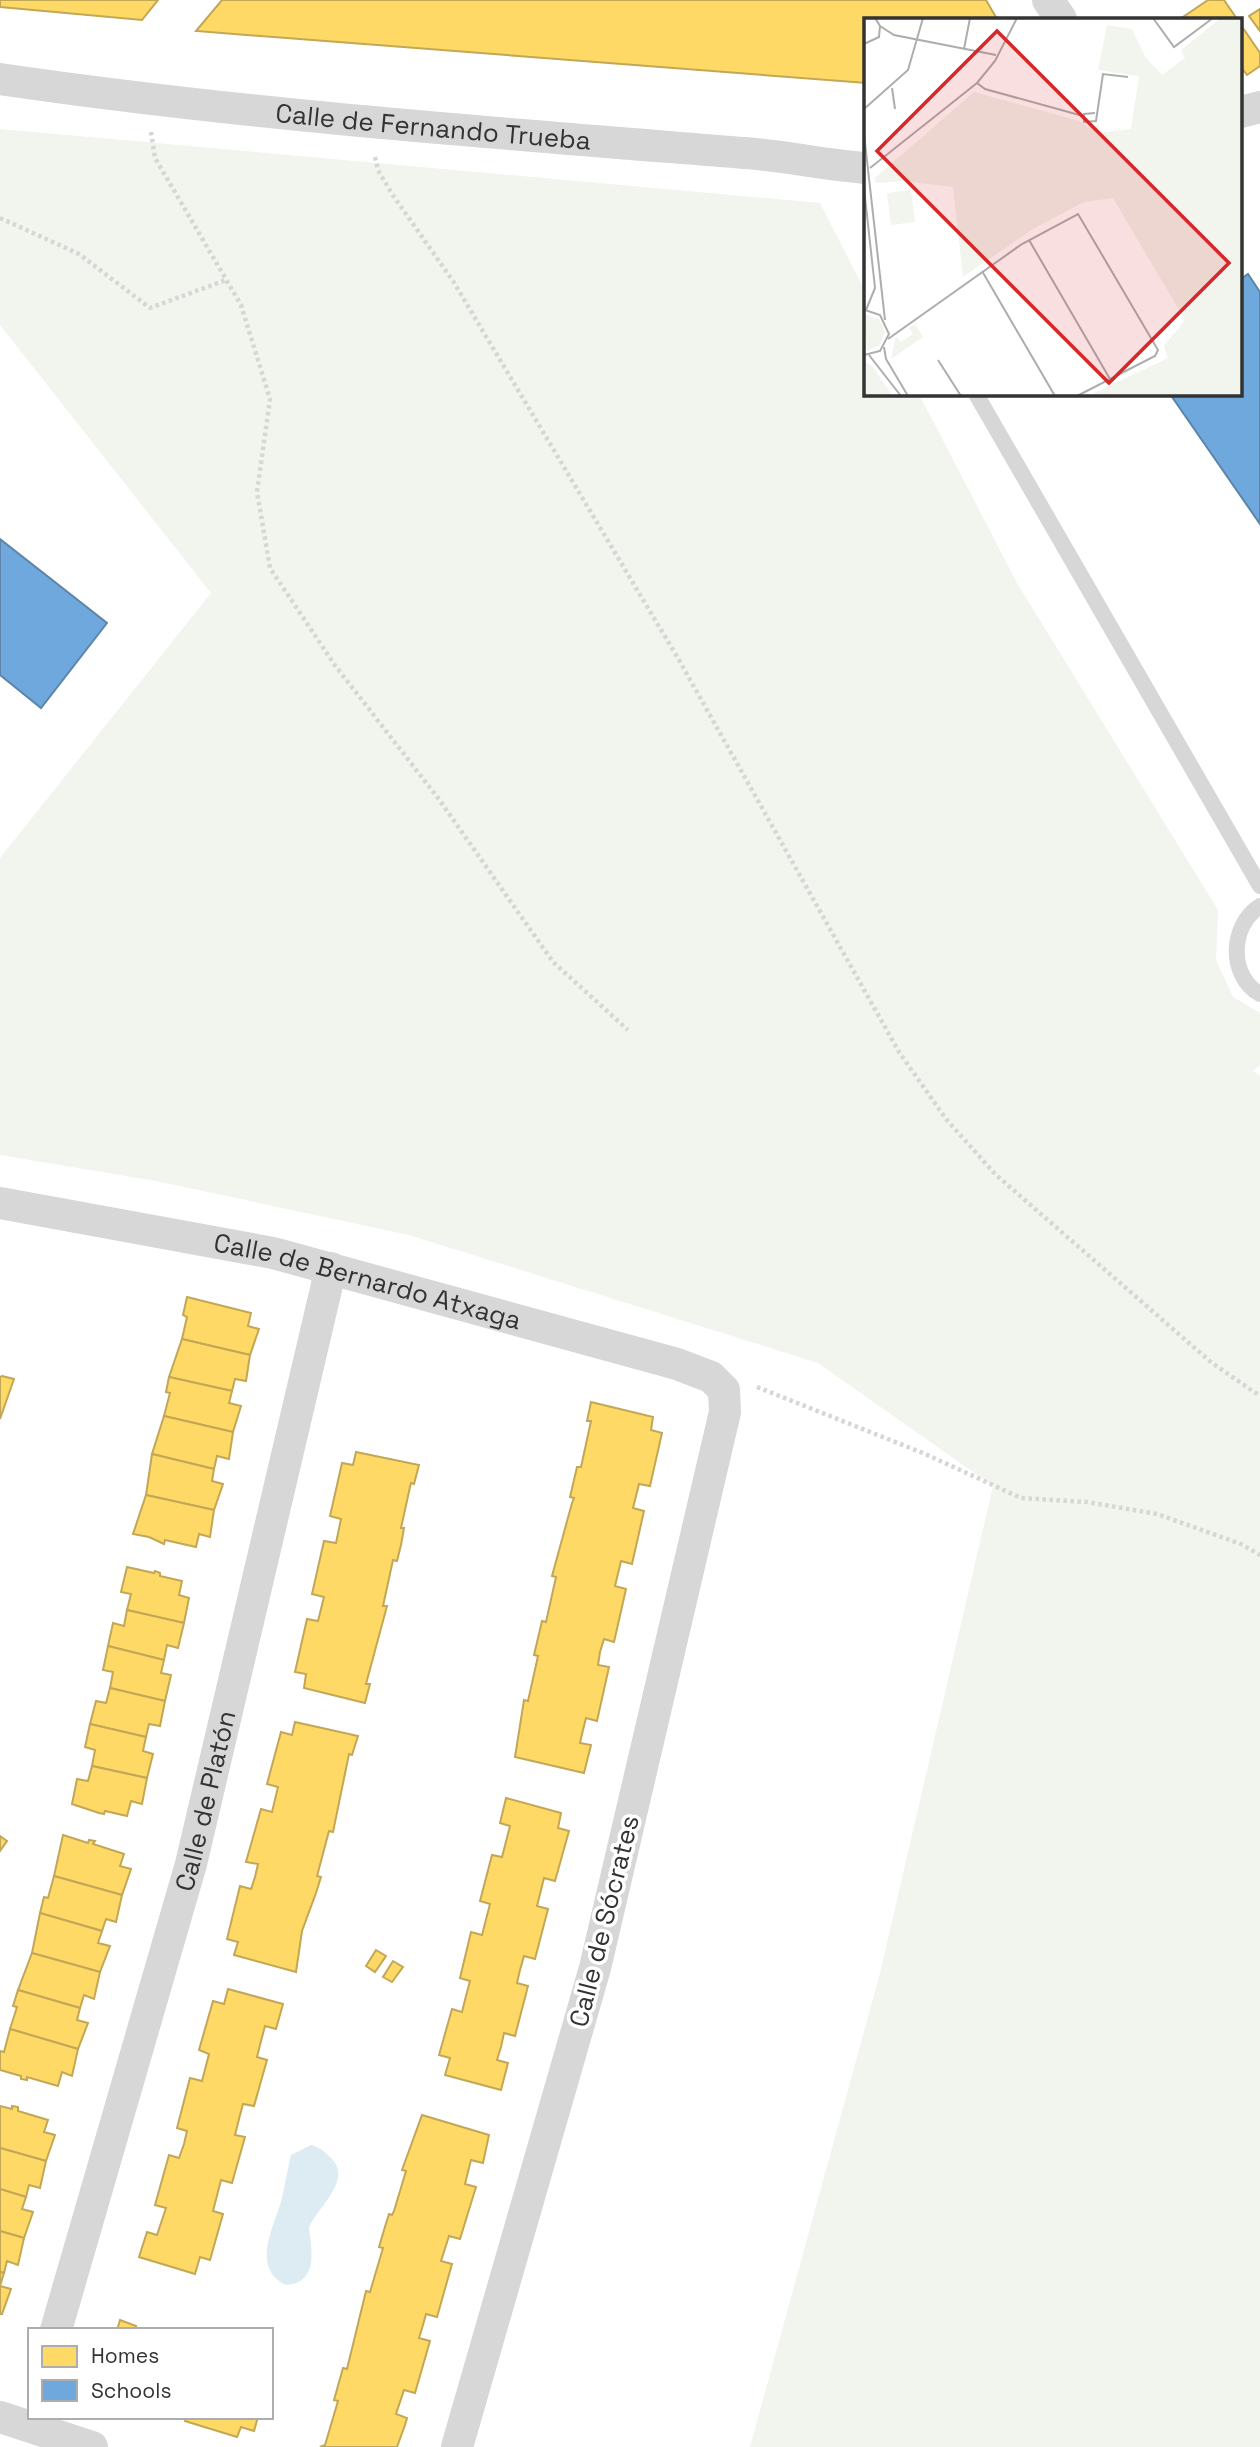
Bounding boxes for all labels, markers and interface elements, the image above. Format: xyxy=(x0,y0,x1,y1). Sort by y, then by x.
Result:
inset map xyxy=(864,18,1242,396)
street label: Calle de Fernando Trueba xyxy=(274,96,592,158)
street label: Calle de Bernardo Atxaga xyxy=(211,1226,525,1337)
street label: Calle de Platón xyxy=(167,1707,244,1895)
street label: Calle de Sócrates xyxy=(561,1812,647,2030)
legend xyxy=(28,2328,273,2419)
text: Homes xyxy=(91,2342,159,2369)
text: Schools xyxy=(91,2377,171,2404)

